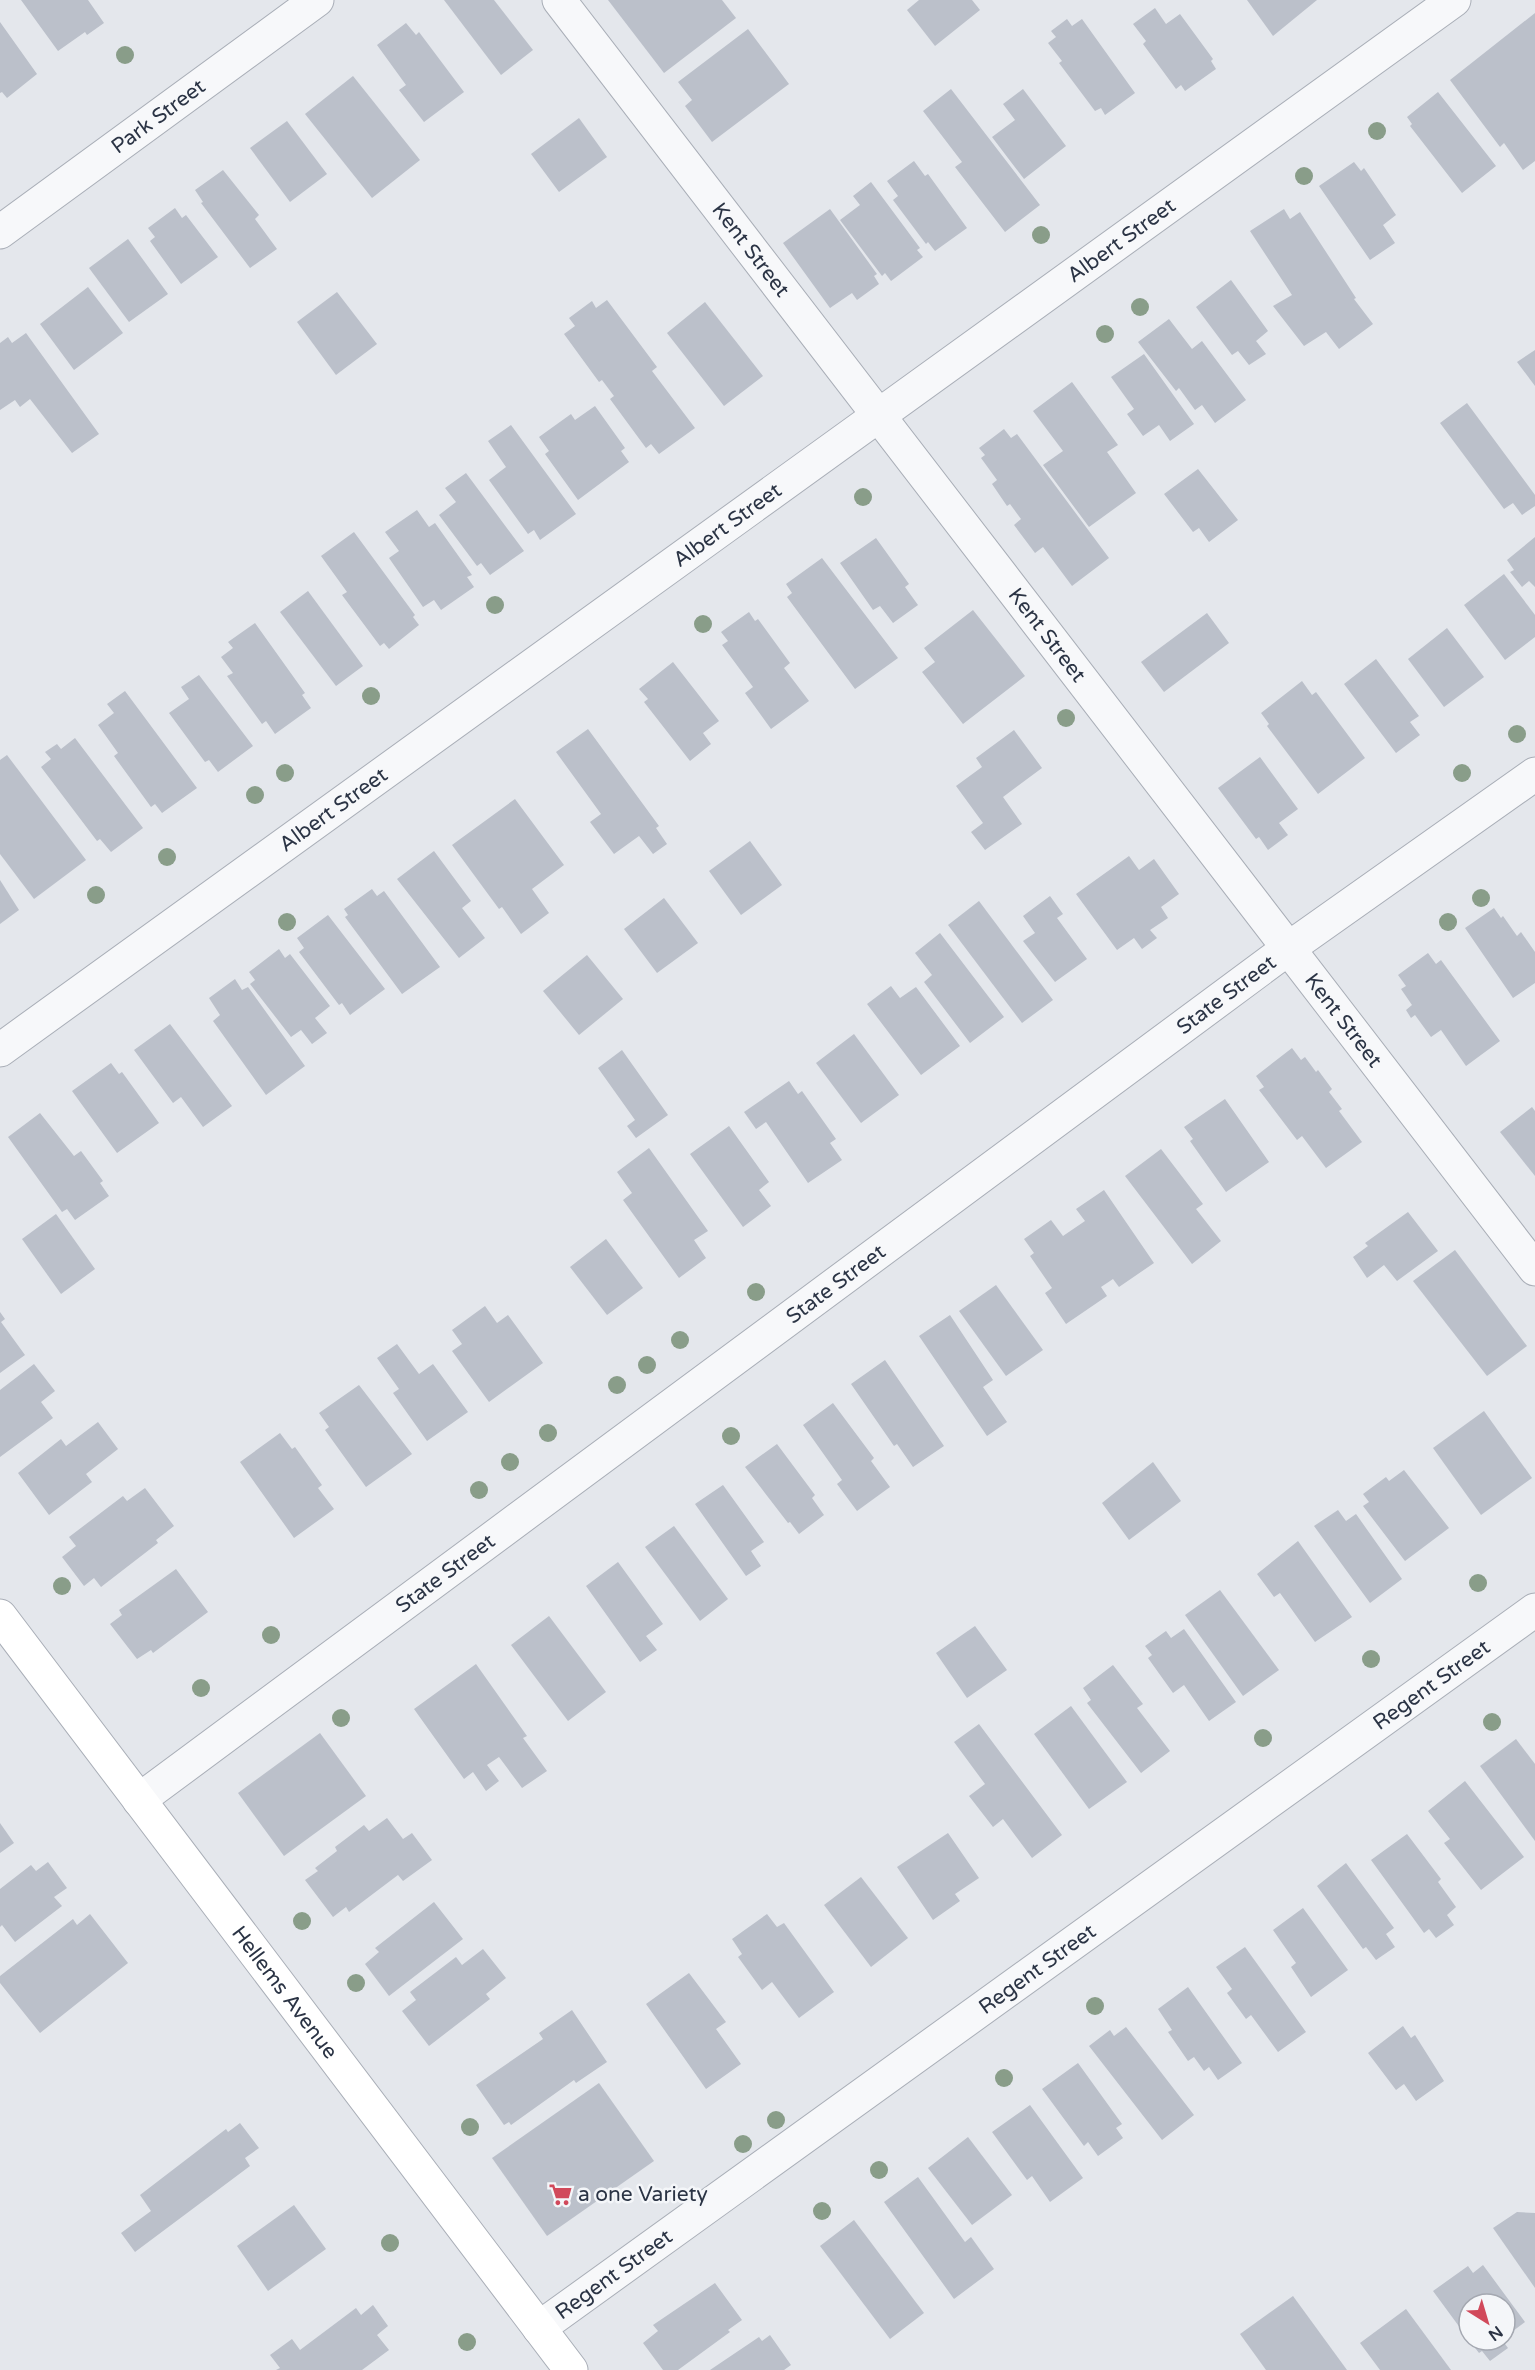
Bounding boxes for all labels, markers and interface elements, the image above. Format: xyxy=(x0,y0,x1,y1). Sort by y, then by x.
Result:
street label: Park Street xyxy=(106,74,210,159)
street label: Albert Street xyxy=(1062,193,1180,288)
street label: Kent Street xyxy=(707,198,795,302)
street label: Albert Street xyxy=(668,477,786,572)
street label: Kent Street xyxy=(1003,583,1091,687)
street label: Albert Street xyxy=(274,762,392,857)
street label: State Street xyxy=(1172,950,1281,1040)
street label: Kent Street xyxy=(1300,968,1388,1072)
street label: State Street xyxy=(781,1239,890,1329)
street label: State Street xyxy=(391,1528,500,1618)
street label: Regent Street xyxy=(1368,1634,1495,1735)
street label: Regent Street xyxy=(974,1918,1100,2019)
street label: Hellems Avenue xyxy=(227,1921,343,2064)
supermarket icon: a one Variety xyxy=(547,2181,573,2207)
place label: a one Variety xyxy=(578,2182,708,2207)
street label: Regent Street xyxy=(550,2224,677,2325)
north arrow xyxy=(1457,2292,1517,2352)
text: N xyxy=(1484,2321,1507,2345)

